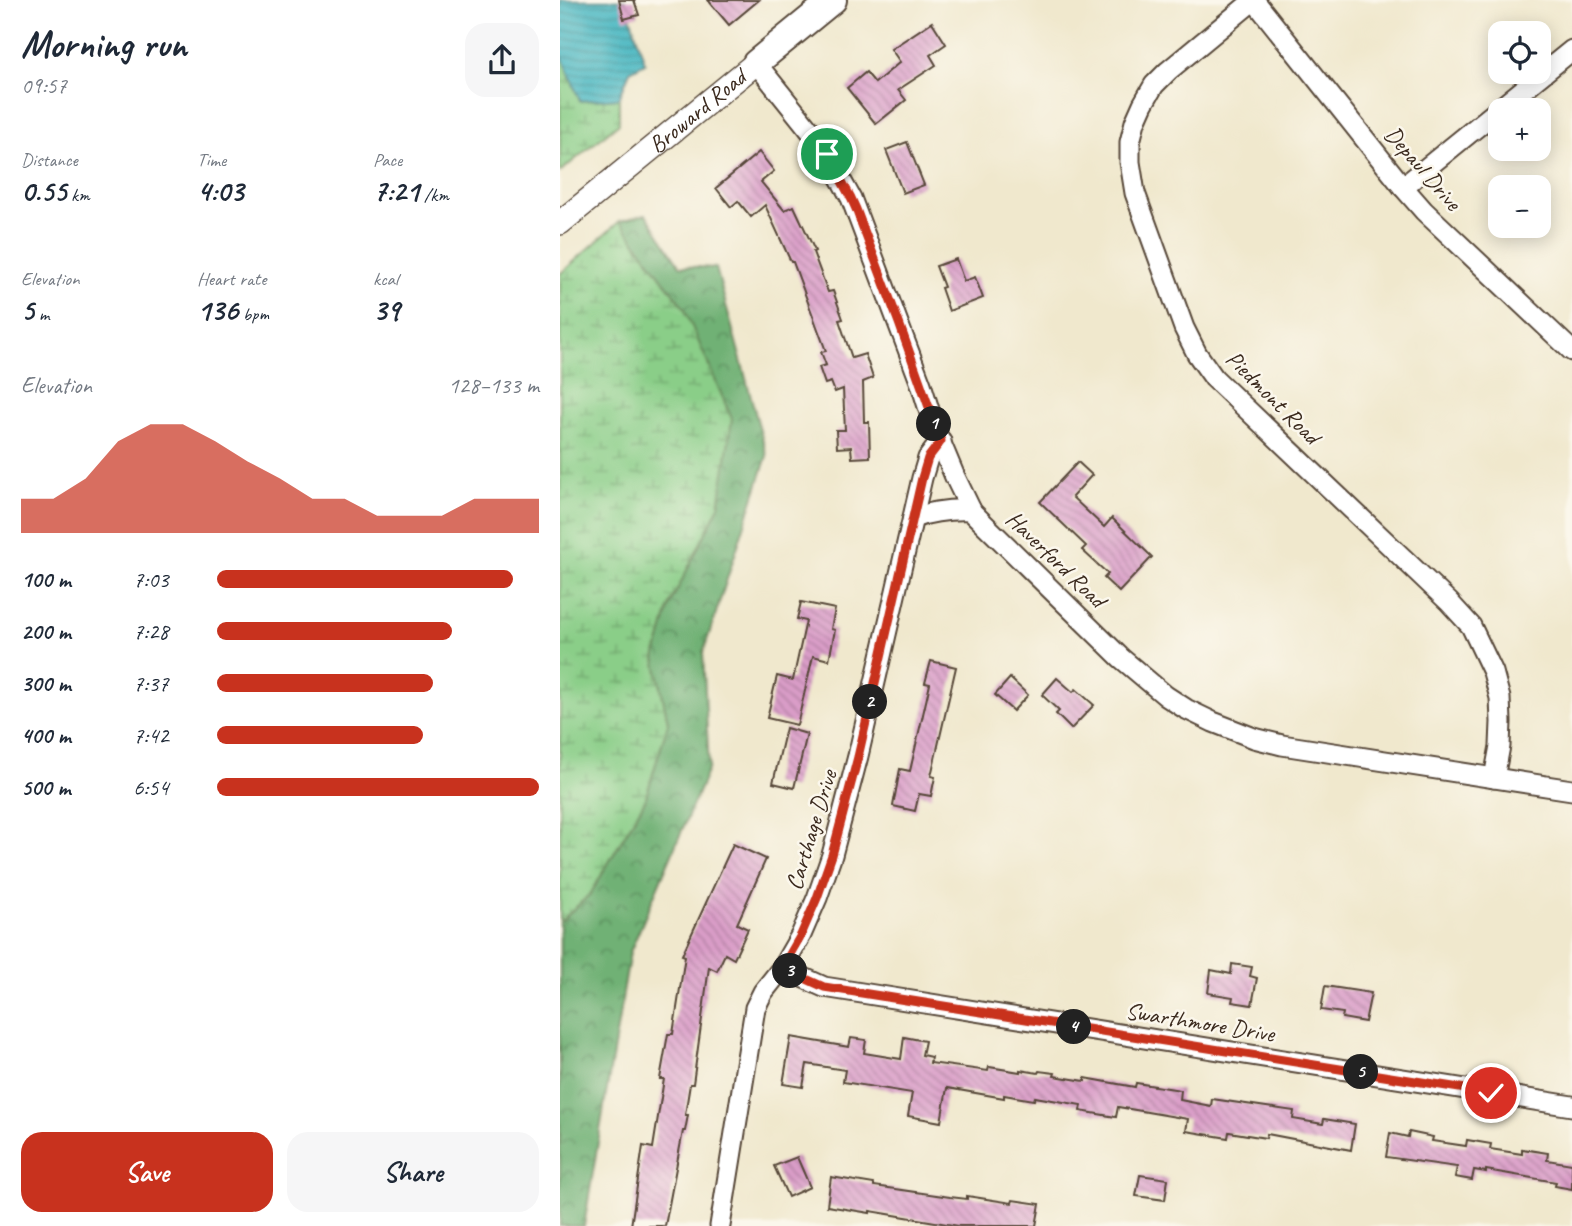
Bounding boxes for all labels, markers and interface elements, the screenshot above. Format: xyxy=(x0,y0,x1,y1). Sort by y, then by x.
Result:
text: Morning run xyxy=(21,21,187,68)
map controls xyxy=(1488,21,1551,238)
button: locate xyxy=(1488,21,1551,84)
button: share xyxy=(465,23,539,97)
street label: Broward Road xyxy=(642,60,755,160)
text: 09:57 xyxy=(21,71,67,100)
button: + xyxy=(1488,98,1551,161)
street label: Depaul Drive xyxy=(1378,120,1469,218)
pin xyxy=(797,124,857,184)
icon: arrive xyxy=(808,135,846,173)
text: Distance xyxy=(21,148,78,172)
text: Time xyxy=(197,148,226,172)
text: Pace xyxy=(373,148,402,172)
text: 0.55 xyxy=(21,172,66,210)
text: 4:03 xyxy=(197,172,243,210)
text: 7:21 xyxy=(373,172,419,210)
button: − xyxy=(1488,175,1551,238)
text: km xyxy=(66,183,90,207)
text: /km xyxy=(419,183,449,207)
text: Elevation xyxy=(21,267,79,291)
text: Heart rate xyxy=(197,267,266,291)
text: kcal xyxy=(373,267,398,291)
text: 5 xyxy=(21,291,34,329)
text: 136 xyxy=(197,291,238,329)
text: 39 xyxy=(373,291,400,329)
text: m xyxy=(34,302,49,326)
text: bpm xyxy=(238,302,269,326)
street label: Piedmont Road xyxy=(1220,344,1329,453)
text: Elevation xyxy=(21,371,92,400)
text: 128–133 m xyxy=(448,371,539,400)
pin: 1 xyxy=(916,406,952,442)
text: 1 xyxy=(929,411,938,435)
street label: Haverford Road xyxy=(1000,504,1115,617)
text: 100 m xyxy=(21,565,71,594)
text: 7:03 xyxy=(133,565,169,594)
text: 200 m xyxy=(21,617,71,646)
text: 7:28 xyxy=(133,617,169,646)
text: 300 m xyxy=(21,669,71,698)
text: 7:37 xyxy=(133,669,169,698)
pin: 2 xyxy=(852,684,888,720)
text: 2 xyxy=(865,689,874,713)
text: 400 m xyxy=(21,721,71,750)
text: 7:42 xyxy=(133,721,169,750)
street label: Carthage Drive xyxy=(779,764,844,894)
text: 500 m xyxy=(21,773,70,802)
text: 6:54 xyxy=(133,773,169,802)
pin: 3 xyxy=(772,954,807,988)
text: 3 xyxy=(785,958,794,982)
street label: Swarthmore Drive xyxy=(1124,995,1279,1049)
pin: 4 xyxy=(1056,1010,1092,1044)
text: 4 xyxy=(1069,1014,1078,1038)
pin: 5 xyxy=(1344,1054,1378,1090)
text: 5 xyxy=(1356,1059,1365,1083)
pin xyxy=(1461,1063,1521,1123)
icon: check xyxy=(1472,1074,1510,1112)
button: Save xyxy=(21,1132,273,1212)
button: Share xyxy=(287,1132,539,1212)

